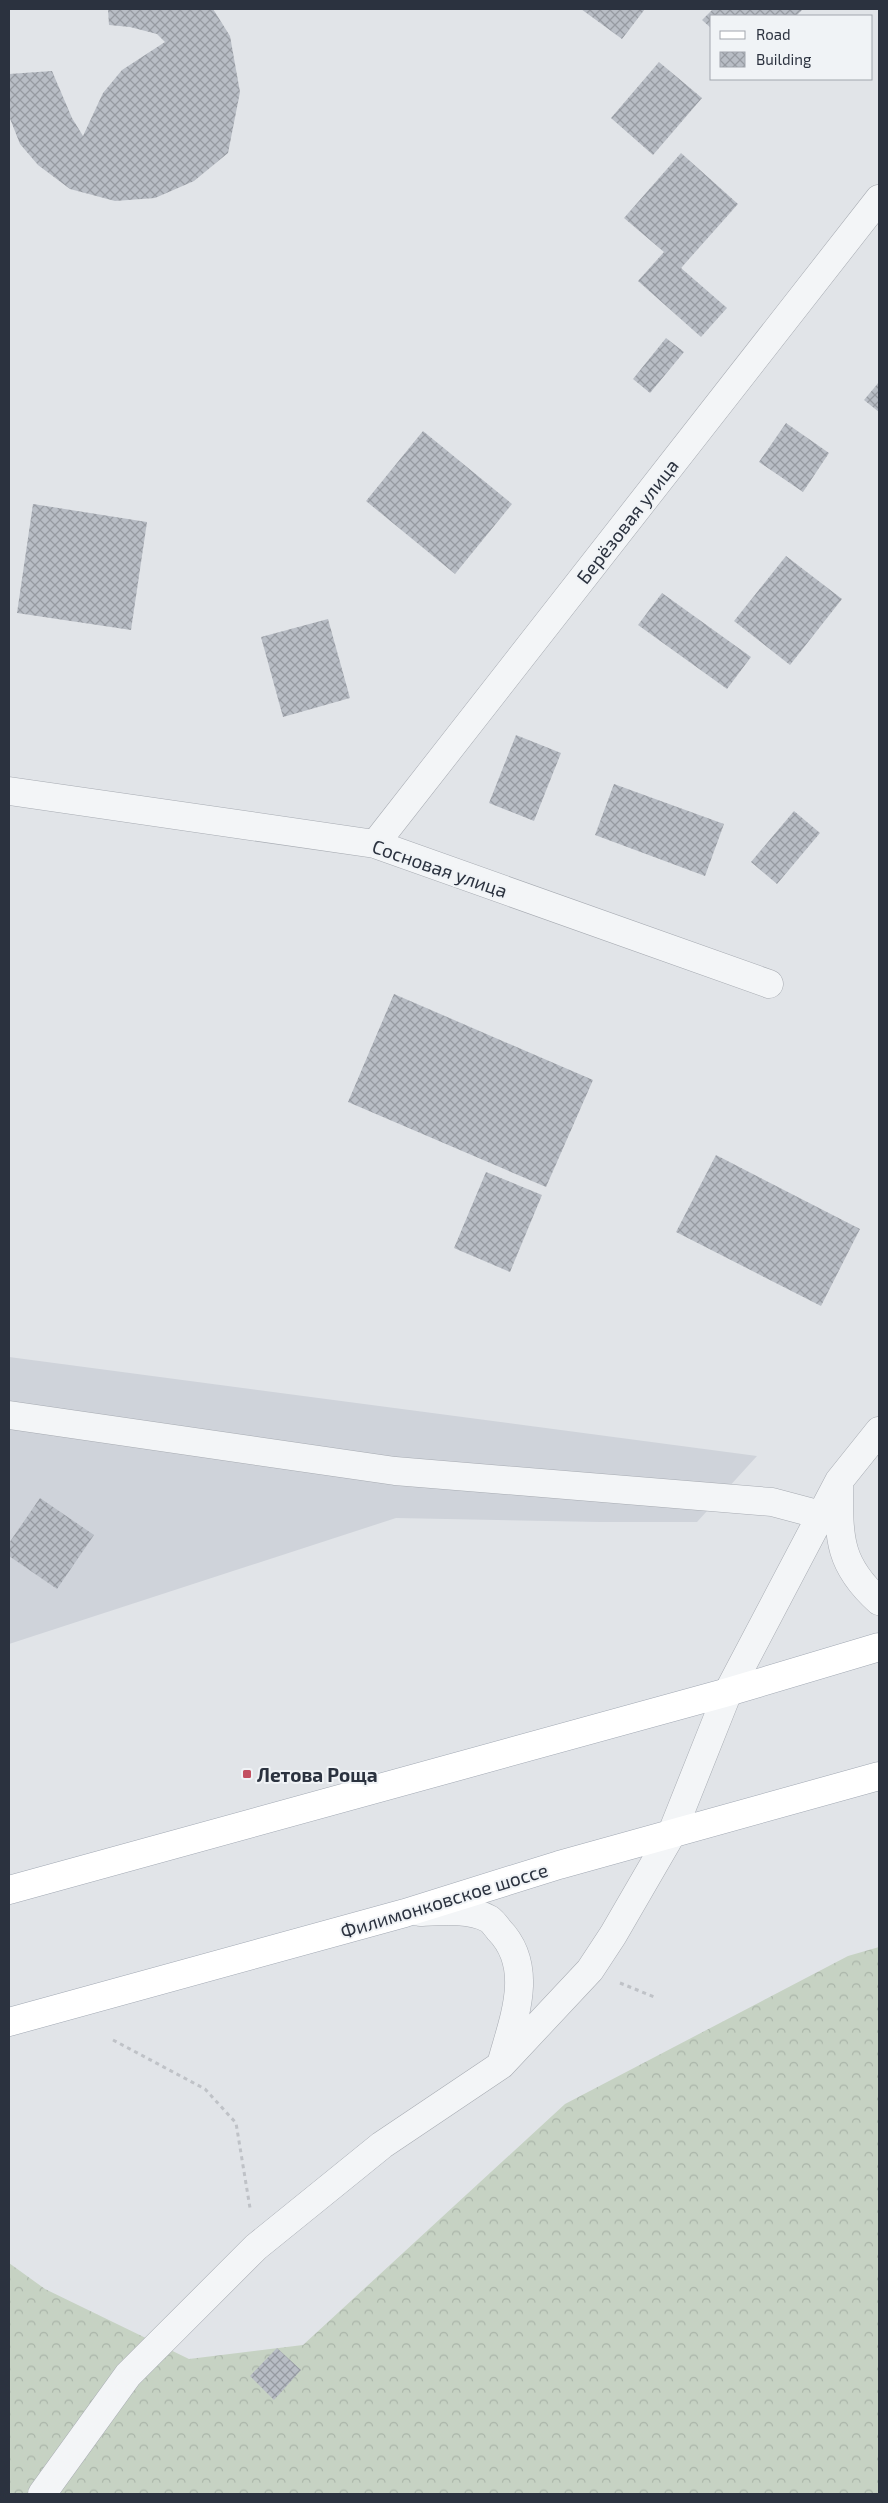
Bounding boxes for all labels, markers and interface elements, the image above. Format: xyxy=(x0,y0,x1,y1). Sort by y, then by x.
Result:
legend xyxy=(710,15,873,80)
text: Road xyxy=(756,25,791,43)
text: Building xyxy=(756,50,812,68)
street label: Берёзовая улица xyxy=(571,454,684,589)
street label: Сосновая улица xyxy=(369,834,511,903)
place label: Летова Роща xyxy=(257,1763,378,1786)
marker: Летова Роща xyxy=(241,1768,253,1780)
street label: Филимонковское шоссе xyxy=(337,1857,551,1943)

